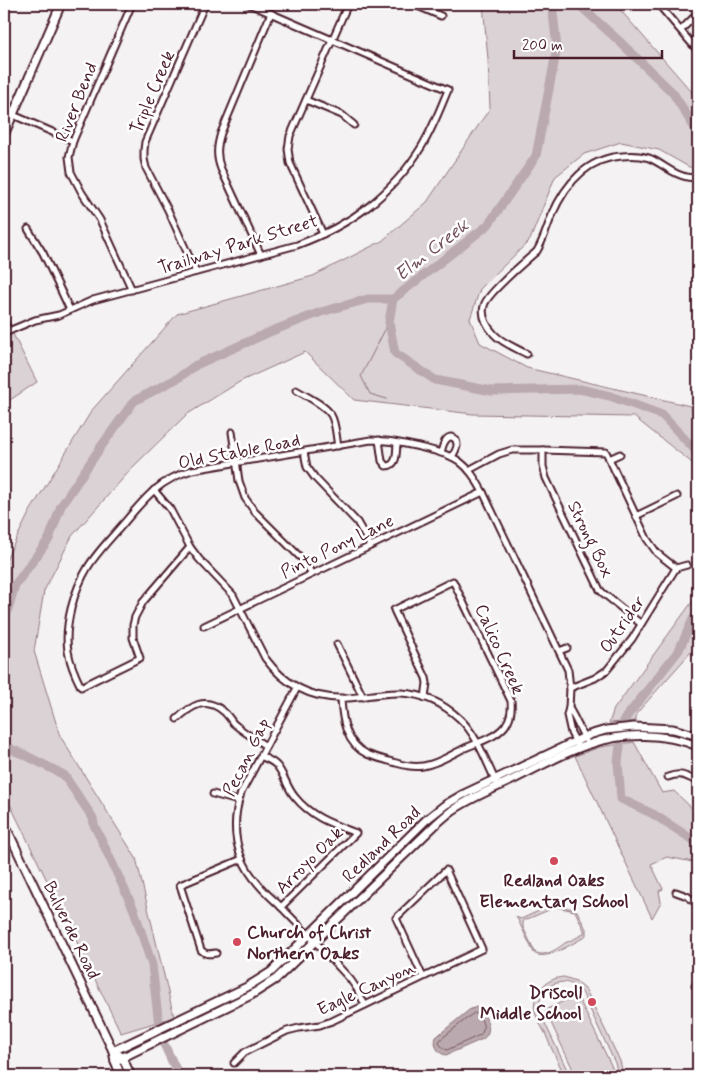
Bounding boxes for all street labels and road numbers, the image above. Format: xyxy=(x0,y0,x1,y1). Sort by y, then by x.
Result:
street label: Triple Creek xyxy=(125,47,181,138)
street label: River Bend xyxy=(50,59,104,146)
street label: Trailway Park Street xyxy=(155,209,321,281)
street label: Old Stable Road xyxy=(176,428,302,476)
street label: Strong Box xyxy=(559,497,619,583)
street label: Pinto Pony Lane xyxy=(277,509,398,585)
street label: Outrider xyxy=(594,591,652,658)
street label: Calico Creek xyxy=(468,600,530,698)
street label: Pecan Gap xyxy=(218,714,276,801)
street label: Redland Road xyxy=(337,801,426,888)
street label: Arroyo Oak xyxy=(271,822,349,900)
street label: Bulverde Road xyxy=(37,877,105,983)
street label: Eagle Canyon xyxy=(314,956,419,1022)

